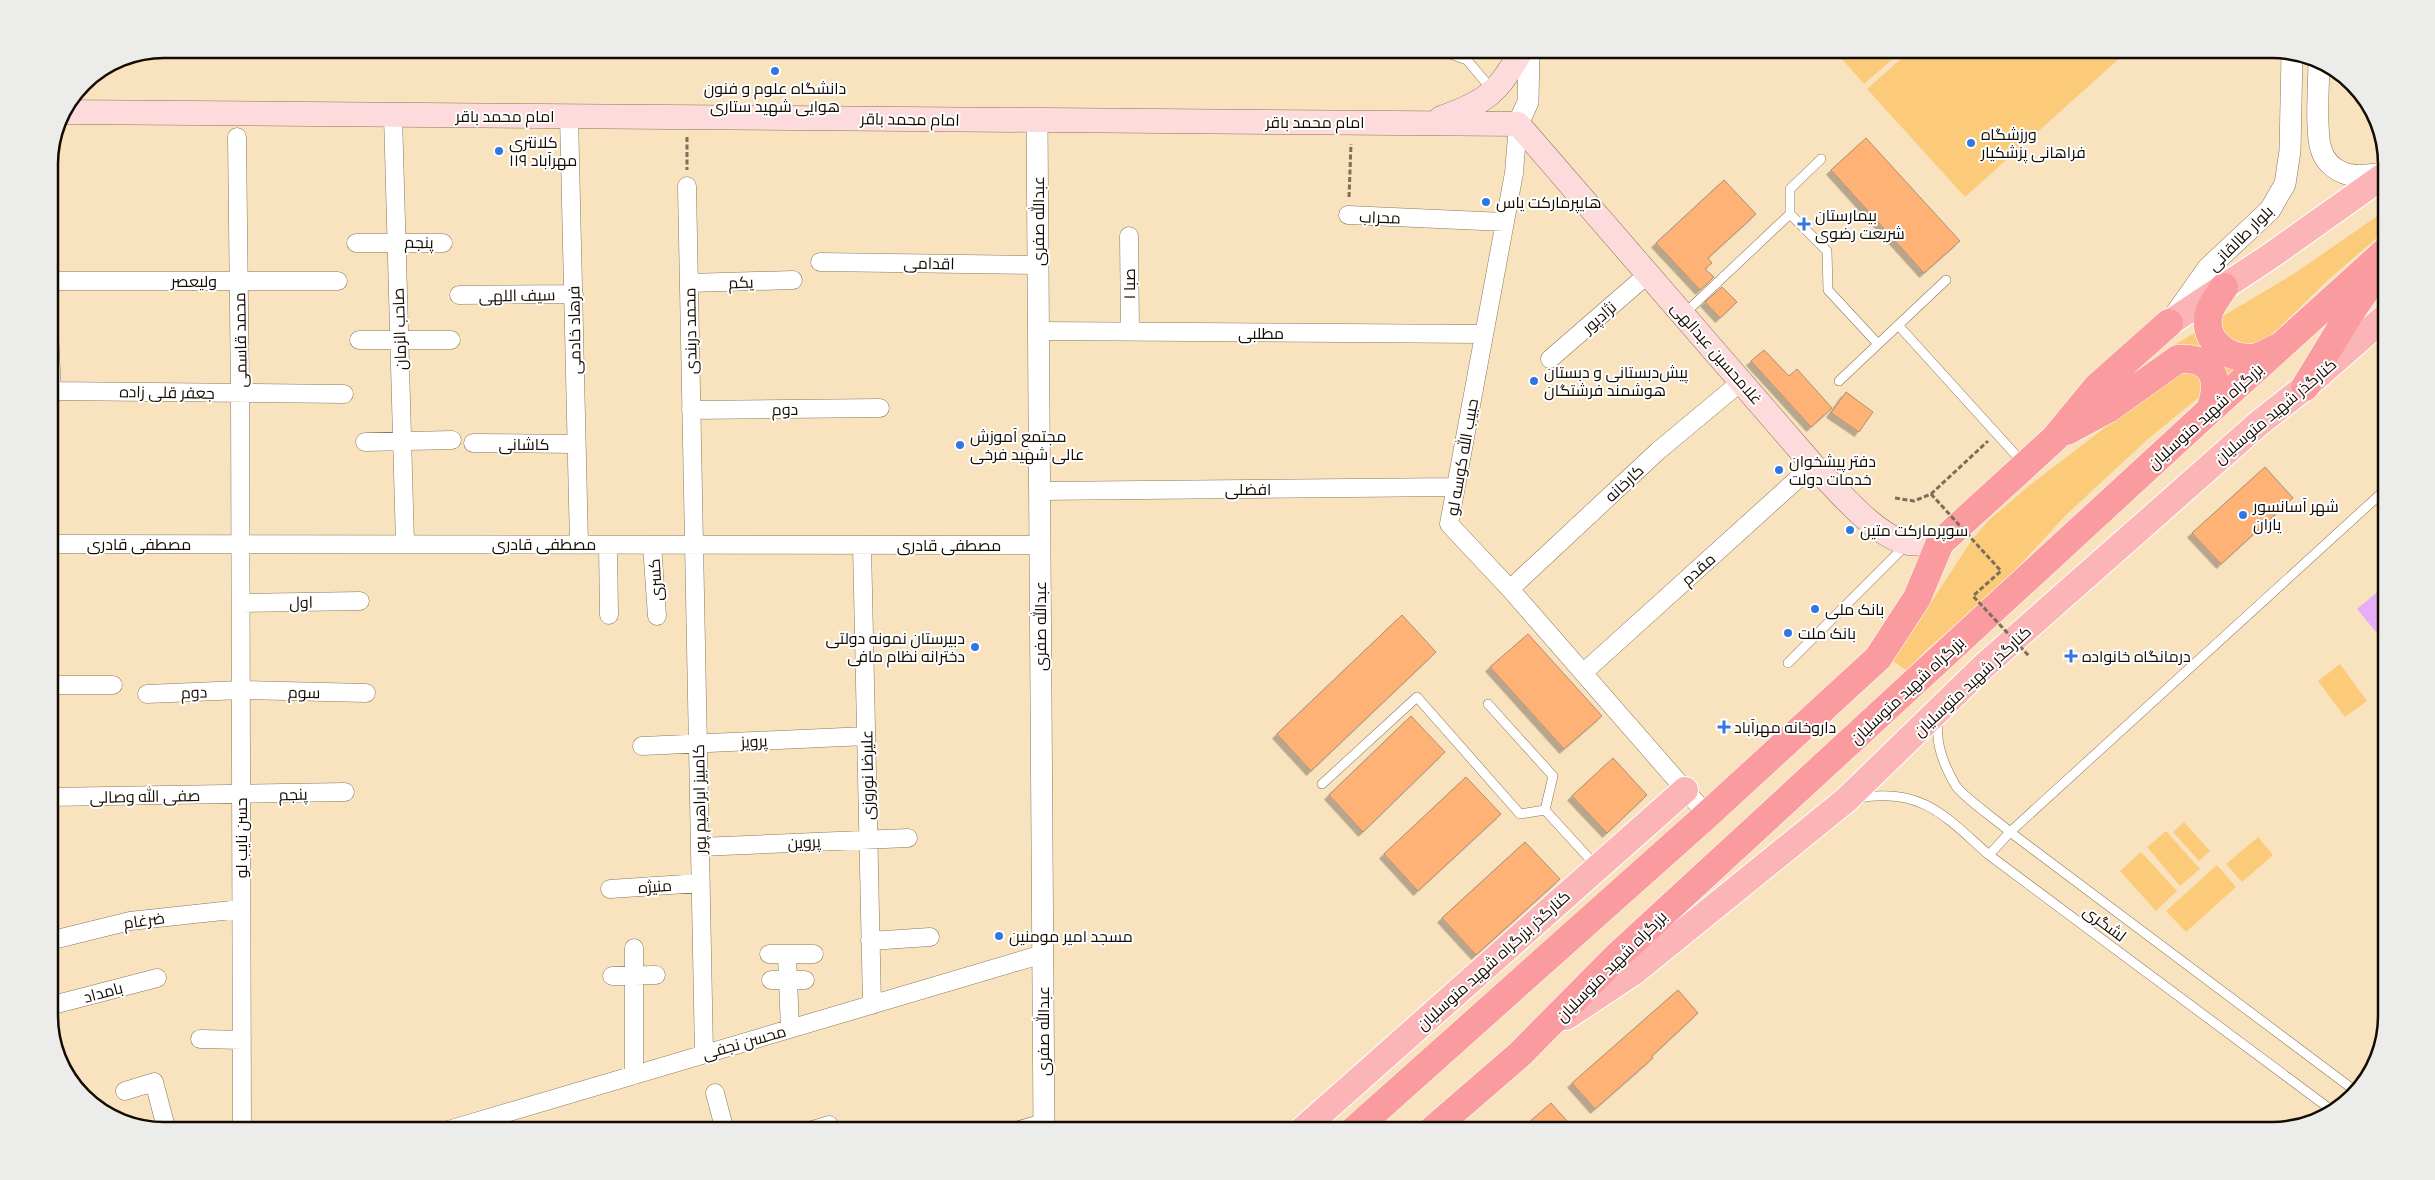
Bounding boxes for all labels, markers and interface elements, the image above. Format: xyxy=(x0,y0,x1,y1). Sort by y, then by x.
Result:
marker: دانشگاه علوم و فنون هوایی شهید ستاری xyxy=(769,65,781,77)
place label: دانشگاه علوم و فنون هوایی شهید ستاری xyxy=(704,73,846,121)
street label: امام محمد باقر xyxy=(454,101,555,131)
street label: امام محمد باقر xyxy=(859,103,960,135)
street label: امام محمد باقر xyxy=(1264,107,1365,137)
place label: ورزشگاه فراهانی پزشکیار xyxy=(1980,119,2086,167)
place label: کلانتری ۱۱۹ مهرآباد xyxy=(509,127,577,175)
marker: ورزشگاه فراهانی پزشکیار xyxy=(1965,137,1977,149)
marker: کلانتری ۱۱۹ مهرآباد xyxy=(493,145,505,157)
street label: عبدالله صفری xyxy=(1023,176,1053,266)
place label: هایپرمارکت یاس xyxy=(1496,187,1601,217)
marker: هایپرمارکت یاس xyxy=(1480,196,1492,208)
street label: بلوار طالقانی xyxy=(2199,197,2281,279)
place label: بیمارستان شریعت رضوی xyxy=(1815,200,1905,248)
street label: محراب xyxy=(1359,201,1401,233)
marker: بیمارستان شریعت رضوی xyxy=(1797,217,1811,231)
street label: پنجم xyxy=(404,227,435,257)
street label: اقدامی xyxy=(903,248,955,278)
street label: ولیعصر xyxy=(170,266,217,296)
street label: یکم xyxy=(728,267,755,297)
street label: صبا ۱ xyxy=(1114,268,1144,300)
street label: سیف اللهی xyxy=(478,279,556,311)
street label: فرهاد خادمی xyxy=(558,285,590,375)
street label: صاحب الزمان xyxy=(383,287,415,371)
street label: محمد دربندی xyxy=(674,287,706,375)
street label: محمد قاسمی xyxy=(224,292,256,388)
street label: نژادپور xyxy=(1574,293,1623,342)
street label: غلامحسین عبدالهی xyxy=(1663,294,1771,412)
street label: مطلبی xyxy=(1238,318,1284,348)
street label: کنارگذر شهید متوسلیان xyxy=(2206,350,2344,472)
street label: بزرگراه شهید متوسلیان xyxy=(2140,355,2270,477)
place label: پیش‌دبستانی و دبستان هوشمند فرشتگان xyxy=(1544,357,1689,405)
marker: پیش‌دبستانی و دبستان هوشمند فرشتگان xyxy=(1528,375,1540,387)
street label: جعفر قلی زاده xyxy=(119,376,215,408)
street label: دوم xyxy=(772,394,798,424)
street label: حبیب الله کوسه لو xyxy=(1437,396,1487,518)
place label: مجتمع آموزش عالی شهید فرخی xyxy=(970,421,1084,469)
street label: کاشانی xyxy=(498,429,550,459)
marker: مجتمع آموزش عالی شهید فرخی xyxy=(954,439,966,451)
place label: دفتر پیشخوان خدمات دولت xyxy=(1789,446,1876,494)
street label: کارخانه xyxy=(1597,456,1651,510)
marker: دفتر پیشخوان خدمات دولت xyxy=(1773,464,1785,476)
street label: افضلی xyxy=(1225,474,1271,504)
place label: شهر آسانسور یاران xyxy=(2252,491,2339,539)
marker: شهر آسانسور یاران xyxy=(2237,509,2249,521)
place label: سوپرمارکت متین xyxy=(1860,515,1968,545)
marker: سوپرمارکت متین xyxy=(1844,524,1856,536)
street label: مصطفی قادری xyxy=(87,529,191,559)
street label: مصطفی قادری xyxy=(492,529,596,559)
street label: مصطفی قادری xyxy=(897,530,1001,560)
street label: مقدم xyxy=(1673,545,1723,593)
street label: کسری xyxy=(639,558,671,602)
street label: عبدالله صفری xyxy=(1025,581,1055,671)
street label: اول xyxy=(289,587,313,617)
place label: بانک ملی xyxy=(1825,594,1884,624)
marker: بانک ملی xyxy=(1809,603,1821,615)
place label: بانک ملت xyxy=(1798,618,1856,648)
street label: کنارگذر شهید متوسلیان xyxy=(1906,618,2038,744)
place label: دبیرستان نمونه دولتی دخترانه نظام مافی xyxy=(826,623,965,671)
marker: بانک ملت xyxy=(1782,627,1794,639)
street label: بزرگراه شهید متوسلیان xyxy=(1842,628,1972,752)
marker: دبیرستان نمونه دولتی دخترانه نظام مافی xyxy=(969,641,981,653)
place label: درمانگاه خانواده xyxy=(2082,641,2191,671)
marker: درمانگاه خانواده xyxy=(2064,649,2078,663)
street label: دوم xyxy=(180,677,208,707)
street label: سوم xyxy=(287,677,321,707)
place label: داروخانه مهرآباد xyxy=(1734,712,1836,742)
marker: داروخانه مهرآباد xyxy=(1718,721,1730,733)
street label: پرویز xyxy=(739,725,769,757)
street label: علیرضا نوروزی xyxy=(851,730,883,820)
street label: کامبیز ابراهیم پور xyxy=(683,744,715,855)
street label: پنجم xyxy=(278,778,309,809)
street label: صفی الله وصالی xyxy=(89,780,201,812)
street label: حسن نایب لو xyxy=(226,798,256,878)
street label: پروین xyxy=(787,826,822,858)
street label: منیژه xyxy=(637,870,673,902)
street label: کنارگذر بزرگراه شهید متوسلیان xyxy=(1409,882,1577,1038)
street label: لشگری xyxy=(2077,896,2133,950)
street label: ضرغام xyxy=(121,902,167,938)
street label: بزرگراه شهید متوسلیان xyxy=(1548,903,1674,1029)
place label: مسجد امیر مومنین xyxy=(1009,921,1133,951)
marker: مسجد امیر مومنین xyxy=(993,930,1005,942)
street label: بامداد xyxy=(80,972,126,1012)
street label: عبدالله صفری xyxy=(1028,986,1058,1076)
street label: محسن نجفی xyxy=(698,1016,790,1068)

